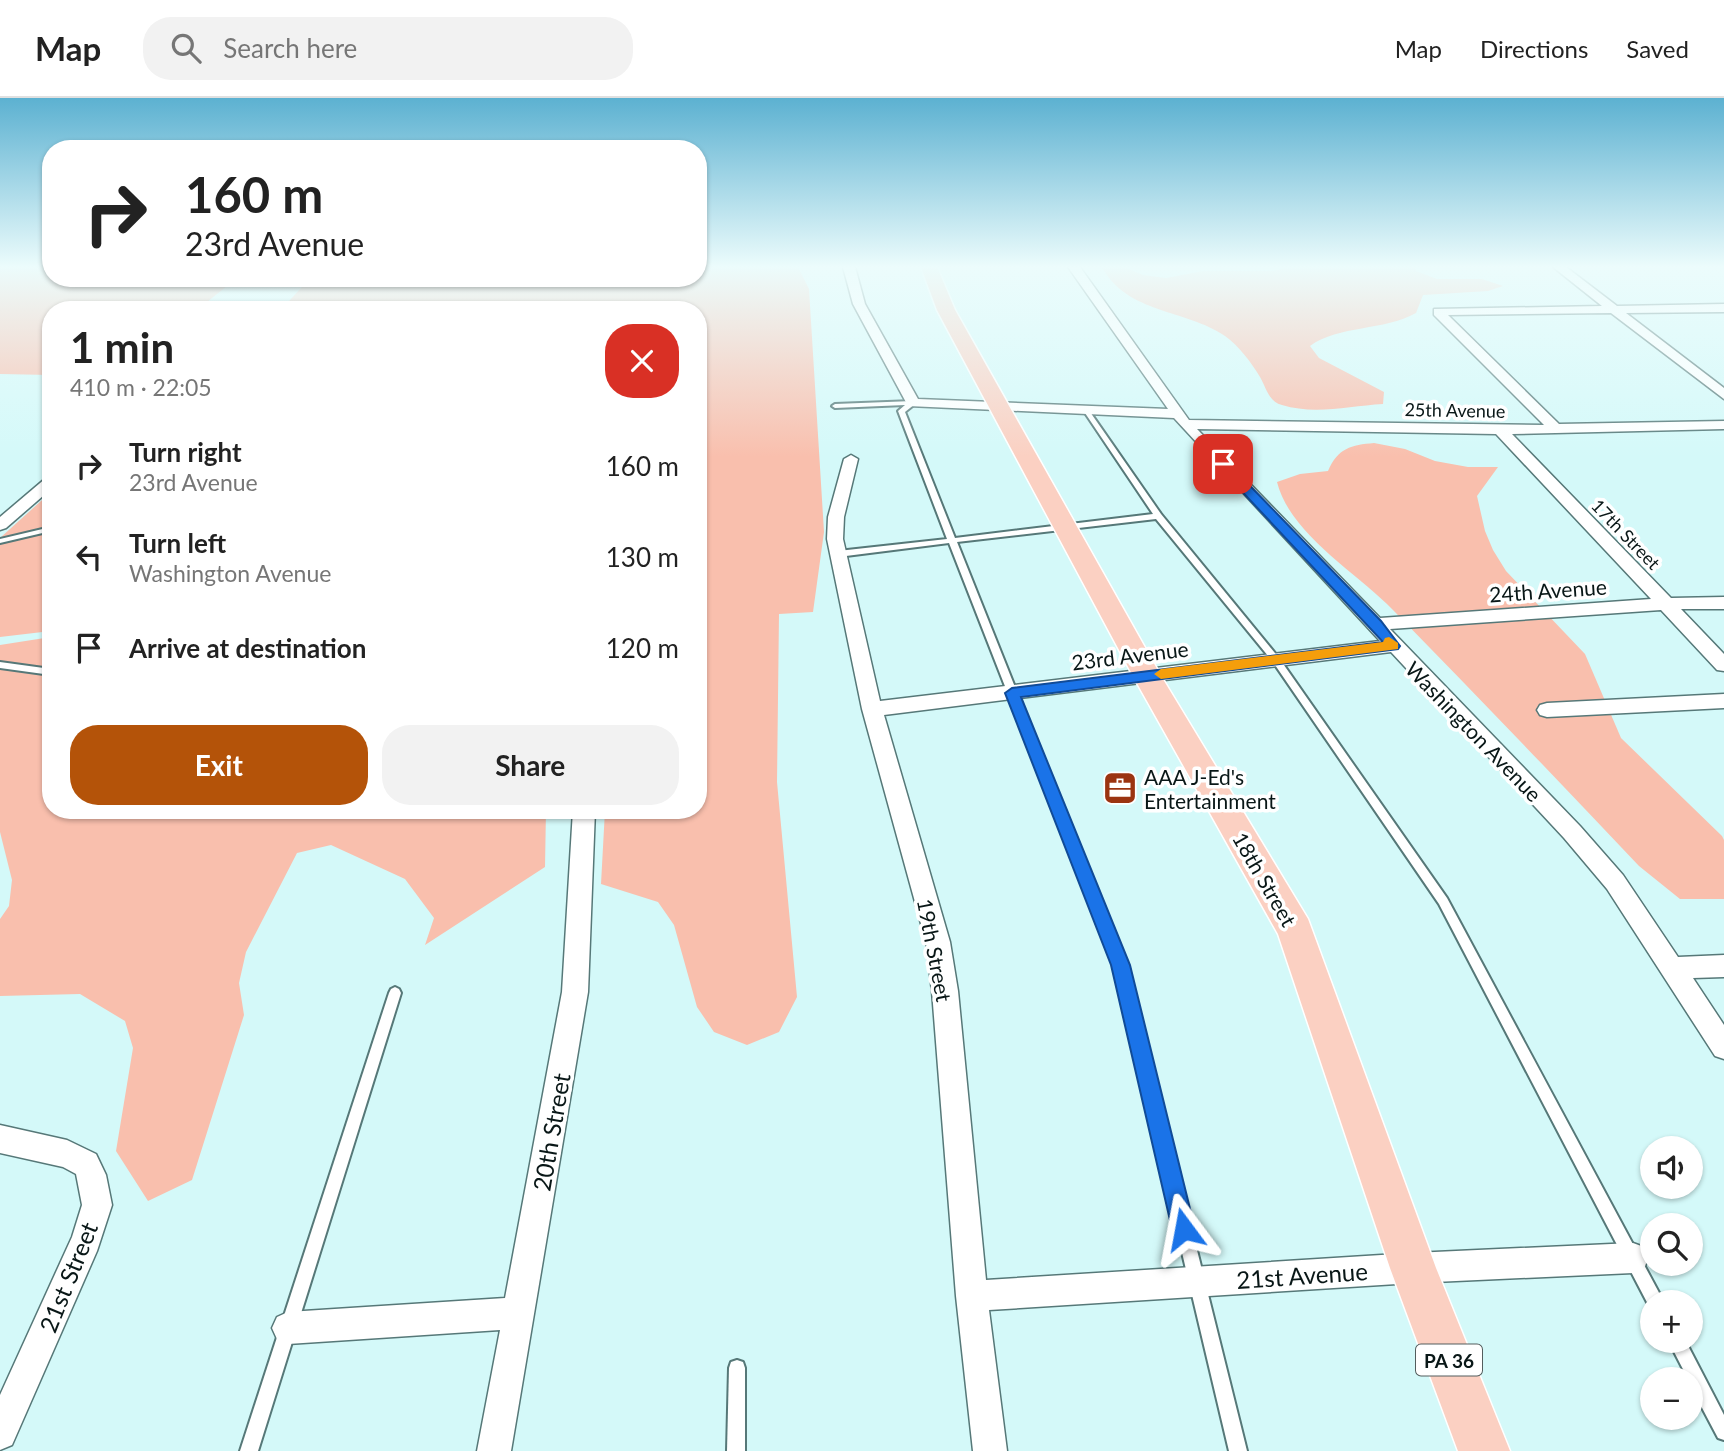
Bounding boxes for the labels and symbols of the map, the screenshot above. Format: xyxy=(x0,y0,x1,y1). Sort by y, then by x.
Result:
street label: 25th Avenue xyxy=(1404,398,1506,422)
pin xyxy=(1193,434,1253,494)
street label: 17th Street xyxy=(1587,494,1665,574)
street label: 24th Avenue xyxy=(1488,573,1608,607)
street label: 23rd Avenue xyxy=(1070,635,1190,675)
street label: Washington Avenue xyxy=(1401,656,1547,806)
place label: AAA J-Ed's Entertainment xyxy=(1144,764,1276,813)
office icon: AAA J-Ed's Entertainment xyxy=(1101,769,1139,807)
street label: 18th Street xyxy=(1228,828,1302,931)
street label: 19th Street xyxy=(913,896,957,1004)
street label: 20th Street xyxy=(526,1070,576,1193)
position arrow xyxy=(1147,1192,1221,1266)
street label: 21st Street xyxy=(33,1217,103,1336)
street label: 21st Avenue xyxy=(1235,1256,1369,1294)
road number: PA 36 xyxy=(1416,1344,1482,1376)

